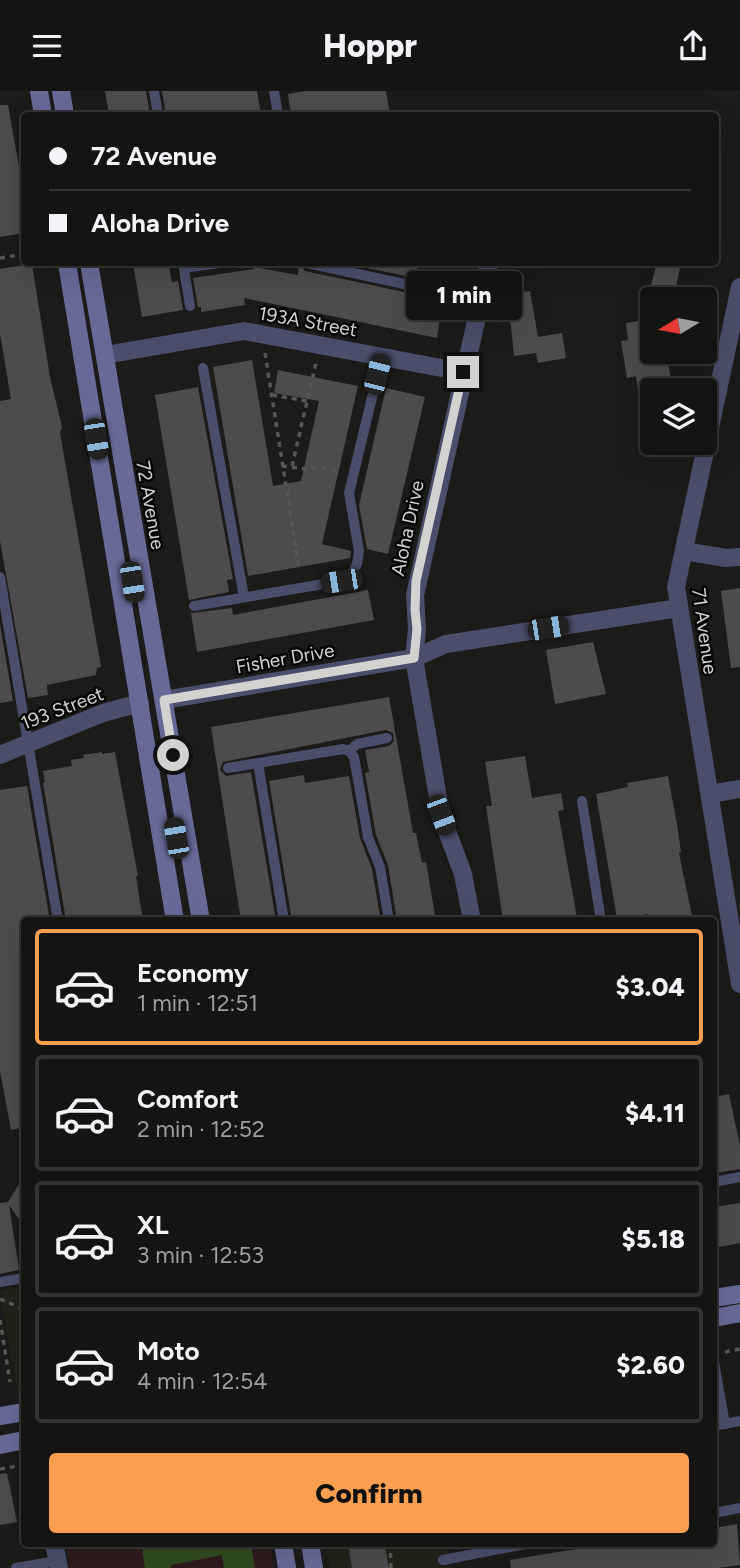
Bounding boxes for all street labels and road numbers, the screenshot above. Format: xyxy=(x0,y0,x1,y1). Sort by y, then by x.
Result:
street label: 193A Street xyxy=(257,302,359,341)
street label: 72 Avenue xyxy=(131,459,170,551)
street label: Aloha Drive xyxy=(386,478,429,578)
street label: 71 Avenue xyxy=(687,586,722,676)
street label: Fisher Drive xyxy=(234,639,336,678)
street label: 193 Street xyxy=(18,682,107,735)

